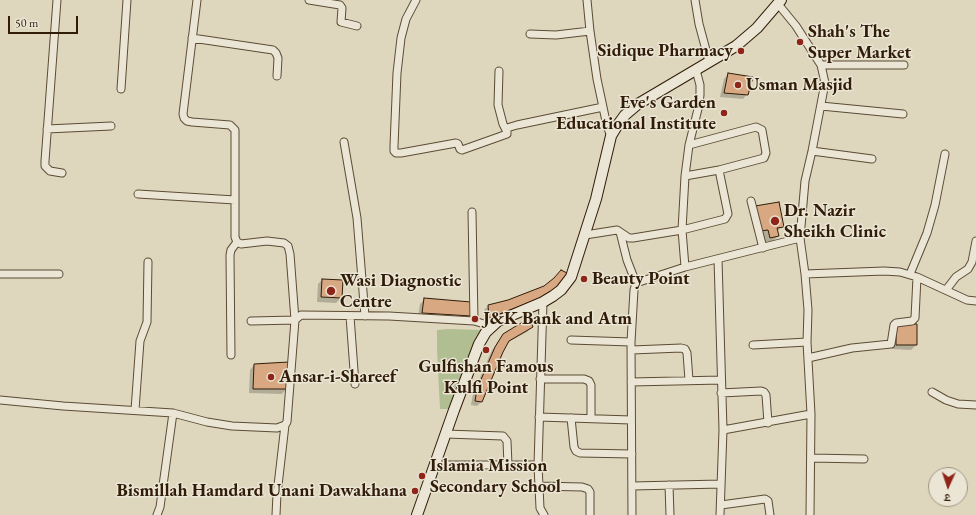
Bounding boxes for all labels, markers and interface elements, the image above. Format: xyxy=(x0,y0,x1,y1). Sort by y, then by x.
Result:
scale bar xyxy=(10,8,80,34)
text: 50 m xyxy=(15,15,38,31)
place label: Shah's The Super Market xyxy=(808,21,911,64)
marker: Shah's The Super Market xyxy=(795,37,805,47)
place label: Sidique Pharmacy xyxy=(597,40,733,62)
marker: Sidique Pharmacy xyxy=(736,46,746,56)
place label: Usman Masjid xyxy=(746,74,853,96)
marker: Usman Masjid xyxy=(733,80,743,90)
place label: Eve's Garden Educational Institute xyxy=(556,92,716,134)
marker: Eve's Garden Educational Institute xyxy=(719,108,729,118)
place label: Dr. Nazir Sheikh Clinic xyxy=(784,200,886,242)
marker: Dr. Nazir Sheikh Clinic xyxy=(769,215,781,227)
place label: Beauty Point xyxy=(592,268,690,290)
place label: Wasi Diagnostic Centre xyxy=(340,270,462,312)
marker: Beauty Point xyxy=(579,274,589,284)
marker: Wasi Diagnostic Centre xyxy=(325,285,337,297)
place label: J&K Bank and Atm xyxy=(483,308,632,330)
marker: J&K Bank and Atm xyxy=(470,314,480,324)
marker: Gulfishan Famous Kulfi Point xyxy=(481,345,491,355)
place label: Gulfishan Famous Kulfi Point xyxy=(419,356,553,398)
place label: Ansar-i-Shareef xyxy=(279,366,396,388)
marker: Ansar-i-Shareef xyxy=(266,372,276,382)
place label: Islamia Mission Secondary School xyxy=(430,455,561,498)
north arrow xyxy=(928,467,968,507)
marker: Islamia Mission Secondary School xyxy=(417,471,427,481)
place label: Bismillah Hamdard Unani Dawakhana xyxy=(116,480,407,502)
marker: Bismillah Hamdard Unani Dawakhana xyxy=(410,486,420,496)
text: उ xyxy=(944,491,951,505)

